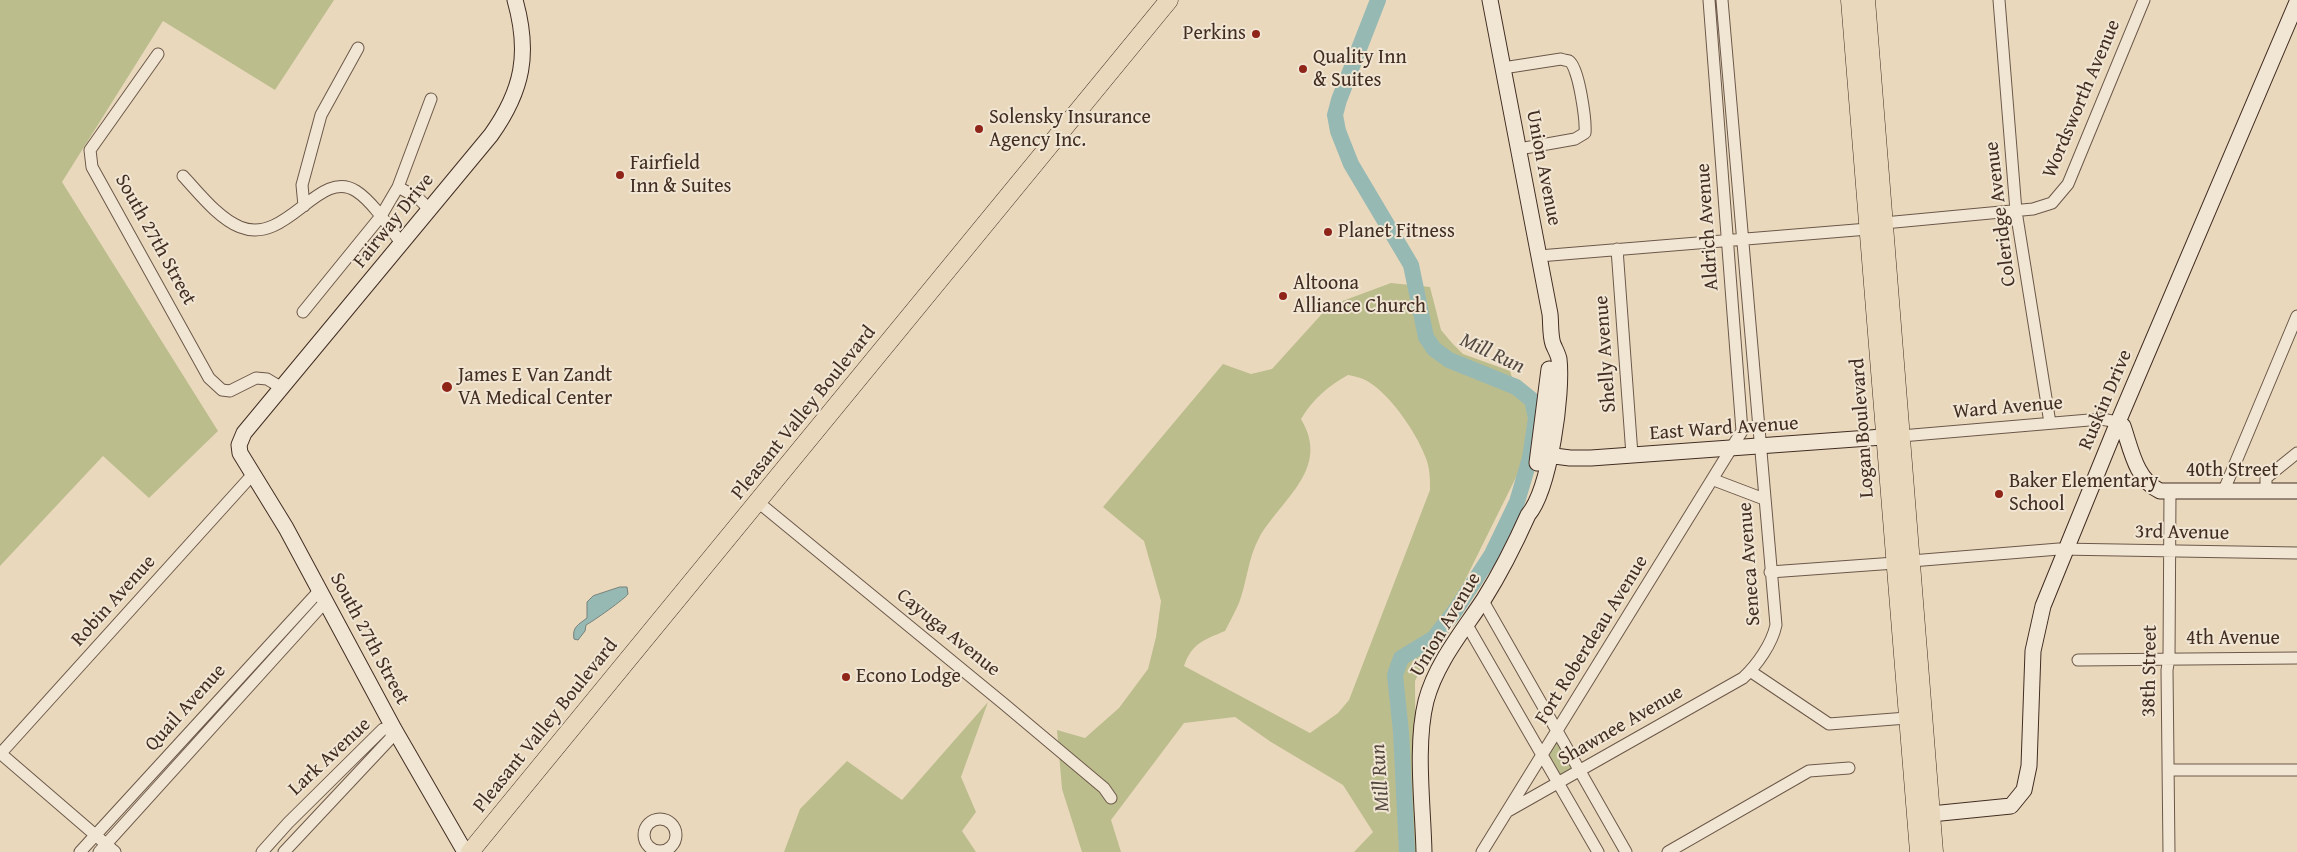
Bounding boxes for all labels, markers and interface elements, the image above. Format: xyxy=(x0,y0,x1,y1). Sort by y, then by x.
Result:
street label: Wordsworth Avenue xyxy=(2038,16,2126,182)
place label: Perkins xyxy=(1183,22,1246,46)
marker: Perkins xyxy=(1250,28,1262,40)
place label: Quality Inn & Suites xyxy=(1313,46,1407,93)
marker: Quality Inn & Suites xyxy=(1297,63,1309,75)
place label: Solensky Insurance Agency Inc. xyxy=(989,106,1151,153)
street label: Union Avenue xyxy=(1520,108,1566,228)
marker: Solensky Insurance Agency Inc. xyxy=(973,123,985,135)
street label: Coleridge Avenue xyxy=(1980,140,2022,288)
place label: Fairfield Inn & Suites xyxy=(630,152,732,199)
street label: Aldrich Avenue xyxy=(1692,162,1724,292)
street label: Fairway Drive xyxy=(349,169,439,273)
marker: Fairfield Inn & Suites xyxy=(614,169,626,181)
street label: South 27th Street xyxy=(109,170,201,310)
place label: Planet Fitness xyxy=(1338,220,1455,244)
marker: Planet Fitness xyxy=(1322,226,1334,238)
place label: Altoona Alliance Church xyxy=(1293,272,1426,319)
marker: Altoona Alliance Church xyxy=(1277,290,1289,302)
street label: Shelly Avenue xyxy=(1590,295,1622,413)
street label: Pleasant Valley Boulevard xyxy=(726,321,882,505)
water label: Mill Run xyxy=(1456,328,1528,380)
street label: Ruskin Drive xyxy=(2074,346,2138,454)
street label: Logan Boulevard xyxy=(1846,357,1880,499)
place label: James E Van Zandt VA Medical Center xyxy=(458,364,612,411)
marker: James E Van Zandt VA Medical Center xyxy=(440,380,454,394)
street label: Ward Avenue xyxy=(1952,391,2064,425)
street label: East Ward Avenue xyxy=(1649,412,1799,446)
street label: 40th Street xyxy=(2186,459,2278,483)
place label: Baker Elementary School xyxy=(2009,470,2158,517)
marker: Baker Elementary School xyxy=(1993,488,2005,500)
street label: Seneca Avenue xyxy=(1734,501,1766,627)
street label: 3rd Avenue xyxy=(2135,520,2229,546)
street label: Robin Avenue xyxy=(67,550,161,652)
street label: Fort Roberdeau Avenue xyxy=(1530,551,1654,729)
street label: South 27th Street xyxy=(324,569,414,709)
street label: Union Avenue xyxy=(1406,569,1486,681)
street label: Cayuga Avenue xyxy=(891,584,1005,682)
street label: 38th Street xyxy=(2137,625,2163,717)
street label: 4th Avenue xyxy=(2186,627,2280,651)
street label: Pleasant Valley Boulevard xyxy=(468,634,624,818)
street label: Quail Avenue xyxy=(140,659,232,757)
place label: Econo Lodge xyxy=(856,665,961,689)
marker: Econo Lodge xyxy=(840,671,852,683)
street label: Shawnee Avenue xyxy=(1554,681,1688,771)
street label: Lark Avenue xyxy=(284,713,376,801)
water label: Mill Run xyxy=(1366,743,1396,813)

